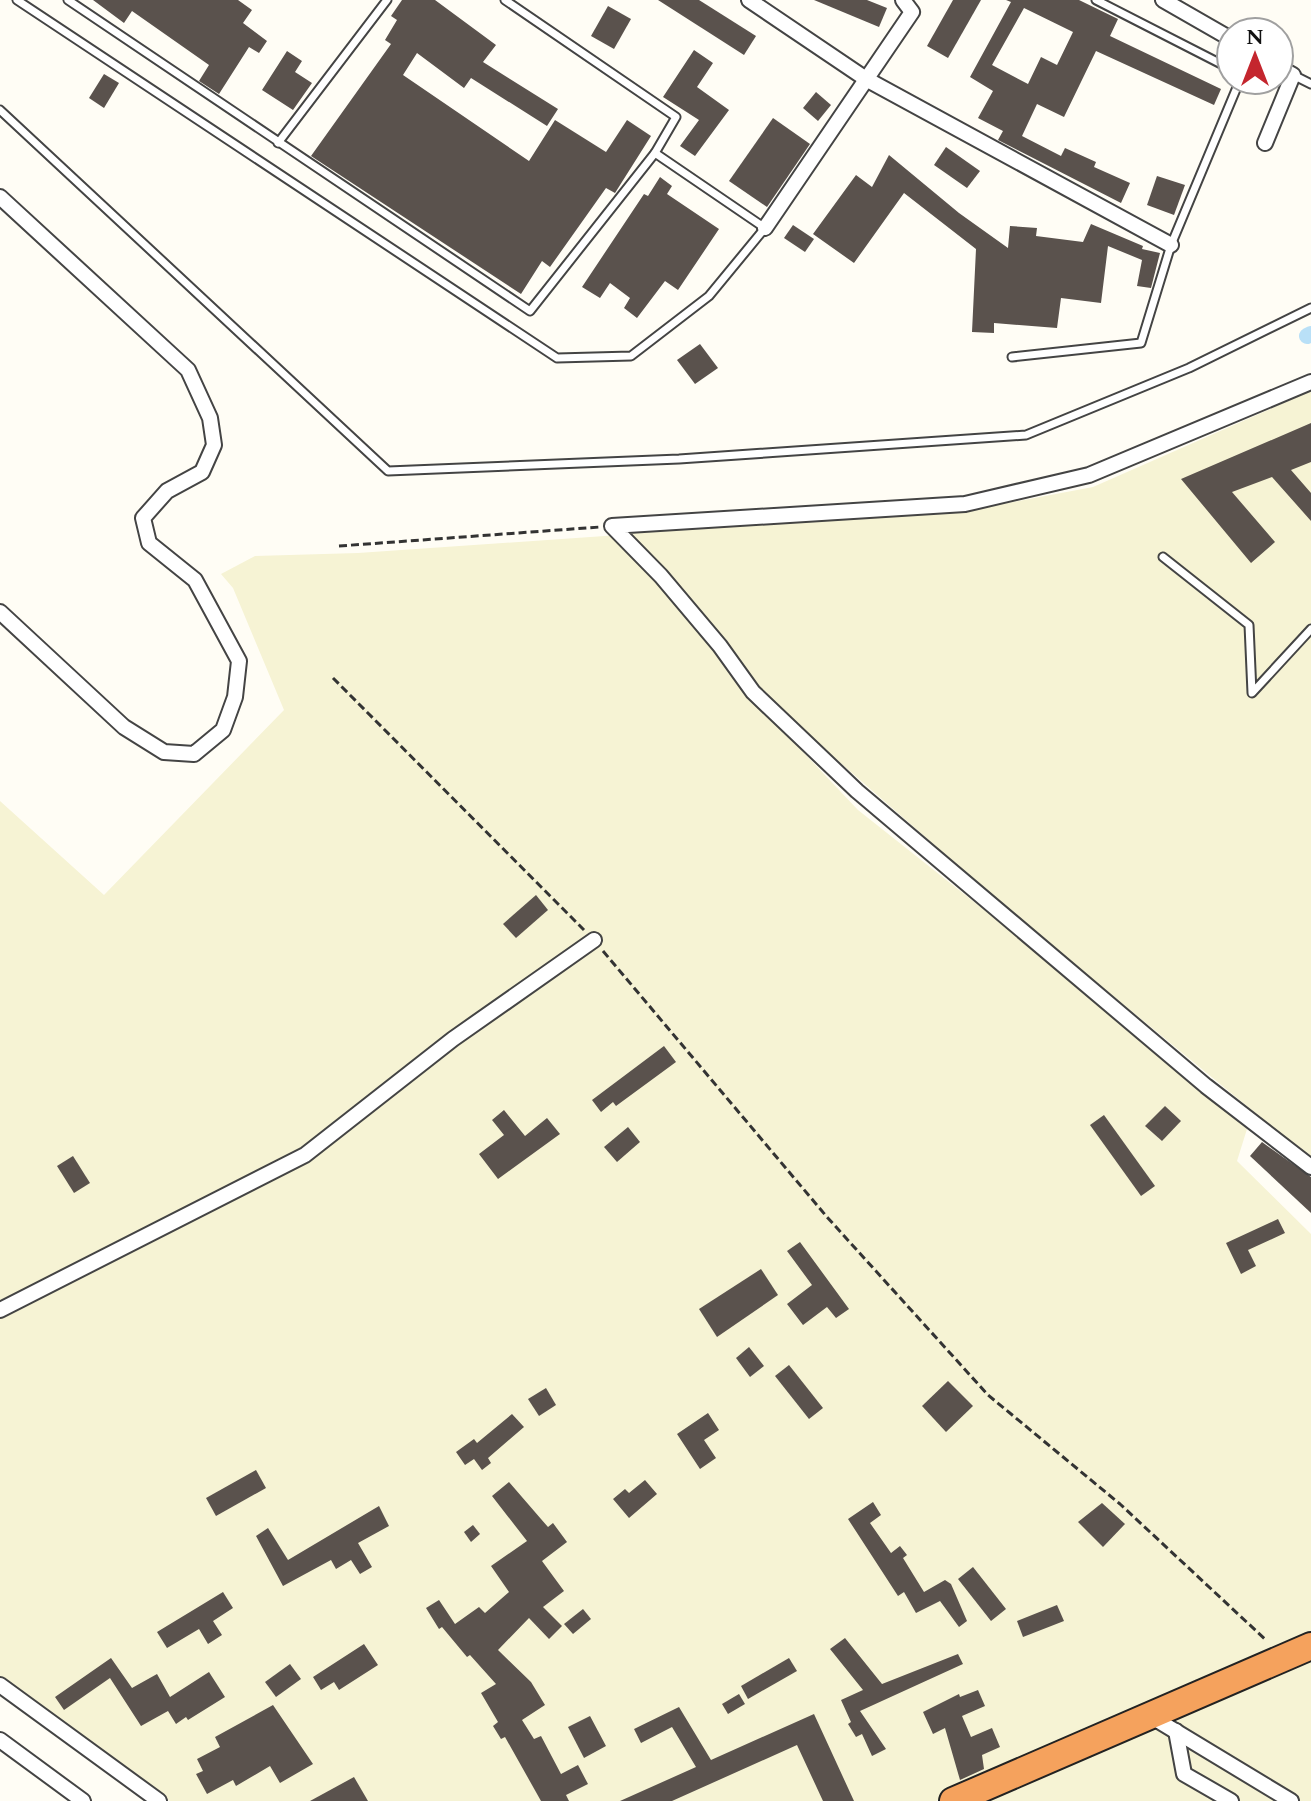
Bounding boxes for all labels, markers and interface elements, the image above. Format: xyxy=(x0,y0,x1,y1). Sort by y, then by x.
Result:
north arrow xyxy=(1215,16,1295,96)
text: N xyxy=(1246,21,1264,54)

